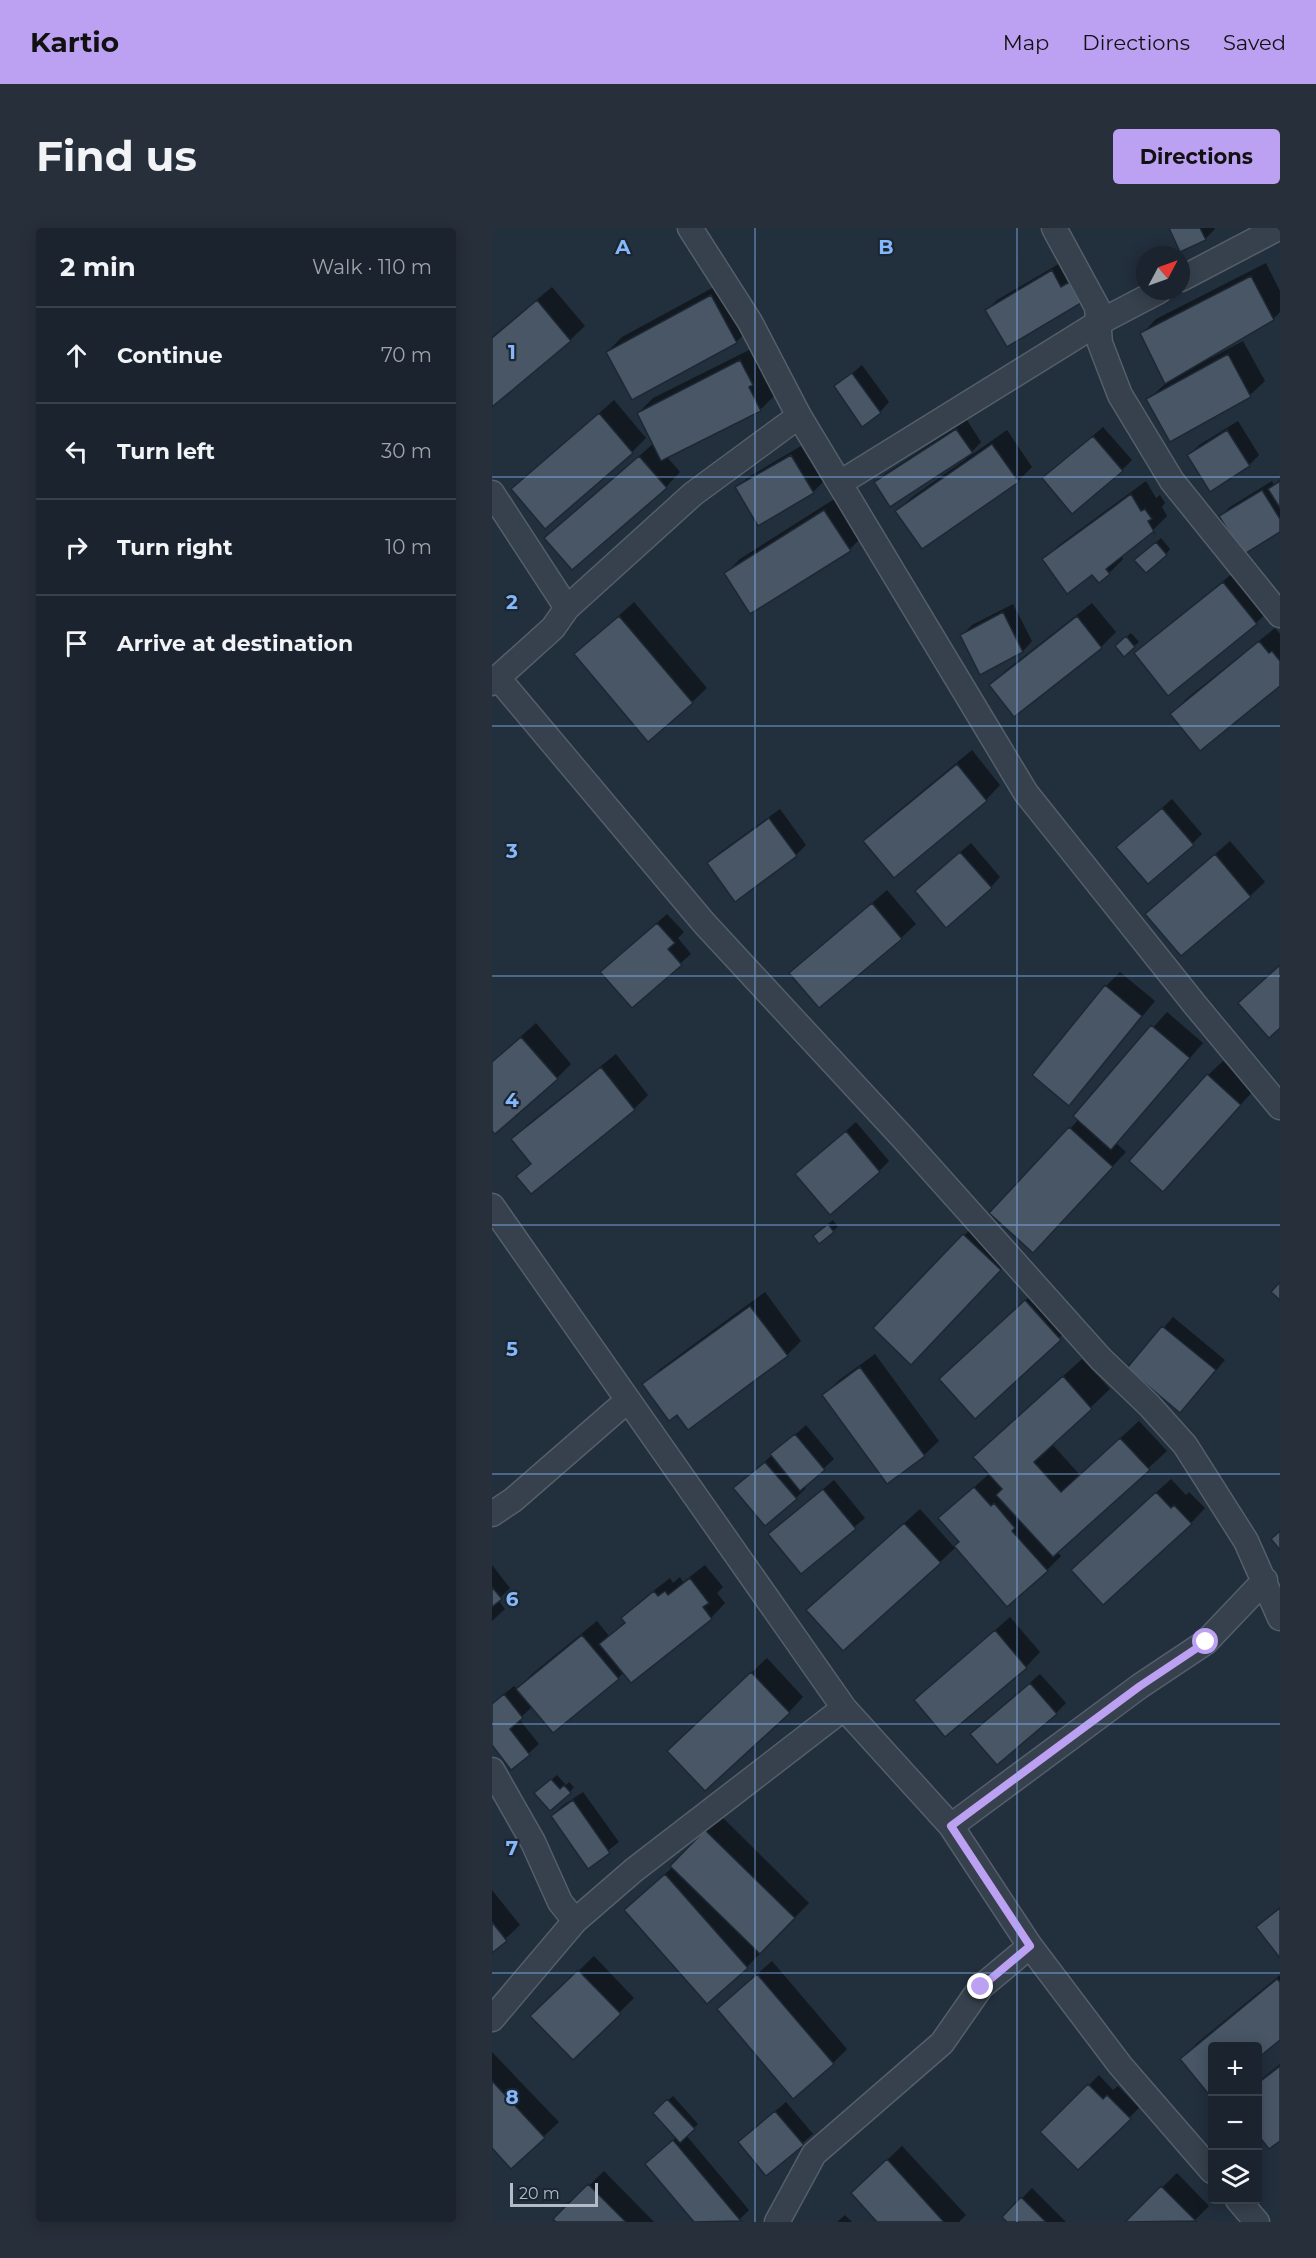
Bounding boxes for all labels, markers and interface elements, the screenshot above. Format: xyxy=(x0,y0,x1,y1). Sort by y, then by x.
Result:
text: Kartio xyxy=(30,25,119,59)
text: Map xyxy=(1003,30,1049,55)
text: Directions xyxy=(1082,30,1190,55)
text: Saved xyxy=(1223,30,1286,55)
button: Directions xyxy=(1113,129,1280,184)
text: Find us xyxy=(36,130,197,182)
text: A xyxy=(614,235,631,259)
text: B xyxy=(878,235,894,259)
north arrow xyxy=(1136,246,1190,300)
text: 2 min xyxy=(60,251,136,283)
text: Walk · 110 m xyxy=(312,255,432,279)
icon: ahead xyxy=(60,339,93,372)
text: 1 xyxy=(508,340,516,364)
text: Continue xyxy=(117,342,223,369)
text: 70 m xyxy=(381,343,432,367)
icon: left xyxy=(60,435,93,468)
text: Turn left xyxy=(117,438,215,465)
text: 30 m xyxy=(381,439,432,463)
icon: right xyxy=(60,531,93,564)
text: Turn right xyxy=(117,534,232,561)
text: 10 m xyxy=(385,535,432,559)
text: 2 xyxy=(506,590,518,614)
icon: arrive xyxy=(60,627,93,660)
text: Arrive at destination xyxy=(117,630,353,657)
text: 3 xyxy=(505,839,518,863)
text: 4 xyxy=(505,1088,519,1112)
text: 5 xyxy=(506,1337,518,1361)
text: 6 xyxy=(506,1587,519,1611)
route start xyxy=(1192,1628,1218,1654)
text: 7 xyxy=(506,1836,518,1860)
route end xyxy=(967,1973,993,1999)
map controls xyxy=(1208,2042,1262,2204)
button: + xyxy=(1208,2042,1262,2096)
text: 8 xyxy=(505,2085,519,2109)
button: − xyxy=(1208,2096,1262,2150)
button: layers xyxy=(1208,2150,1262,2204)
scale bar xyxy=(510,2180,598,2208)
text: 20 m xyxy=(519,2184,560,2203)

